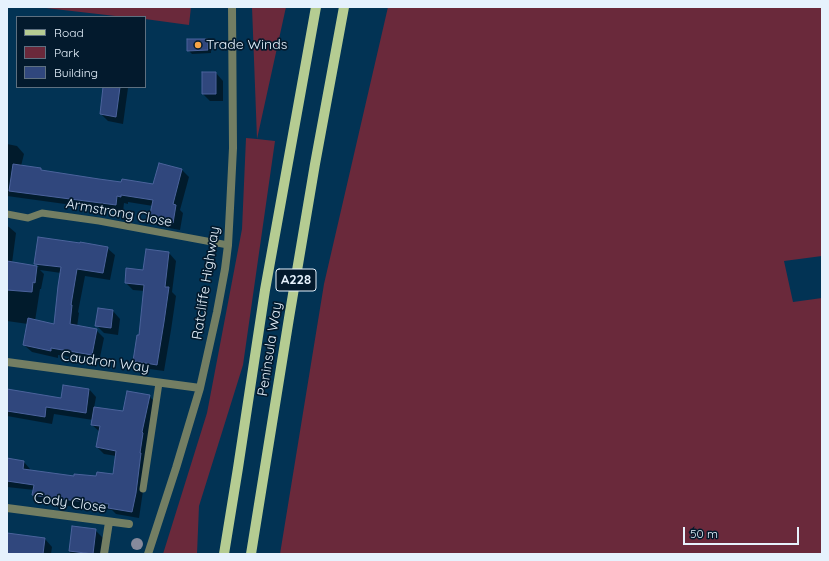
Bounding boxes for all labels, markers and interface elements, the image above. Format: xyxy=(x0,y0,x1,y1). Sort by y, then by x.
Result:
legend xyxy=(16,16,146,88)
text: Road xyxy=(54,25,84,40)
place label: Trade Winds xyxy=(206,37,287,53)
marker: Trade Winds xyxy=(193,40,203,50)
text: Park xyxy=(54,45,79,60)
text: Building xyxy=(54,65,98,80)
street label: Armstrong Close xyxy=(64,195,174,231)
street label: Ratcliffe Highway xyxy=(189,225,223,341)
road number: A228 xyxy=(276,269,316,291)
street label: Peninsula Way xyxy=(254,301,286,397)
street label: Caudron Way xyxy=(60,347,150,377)
street label: Cody Close xyxy=(33,490,107,516)
scale bar xyxy=(685,519,801,545)
text: 50 m xyxy=(690,526,718,541)

